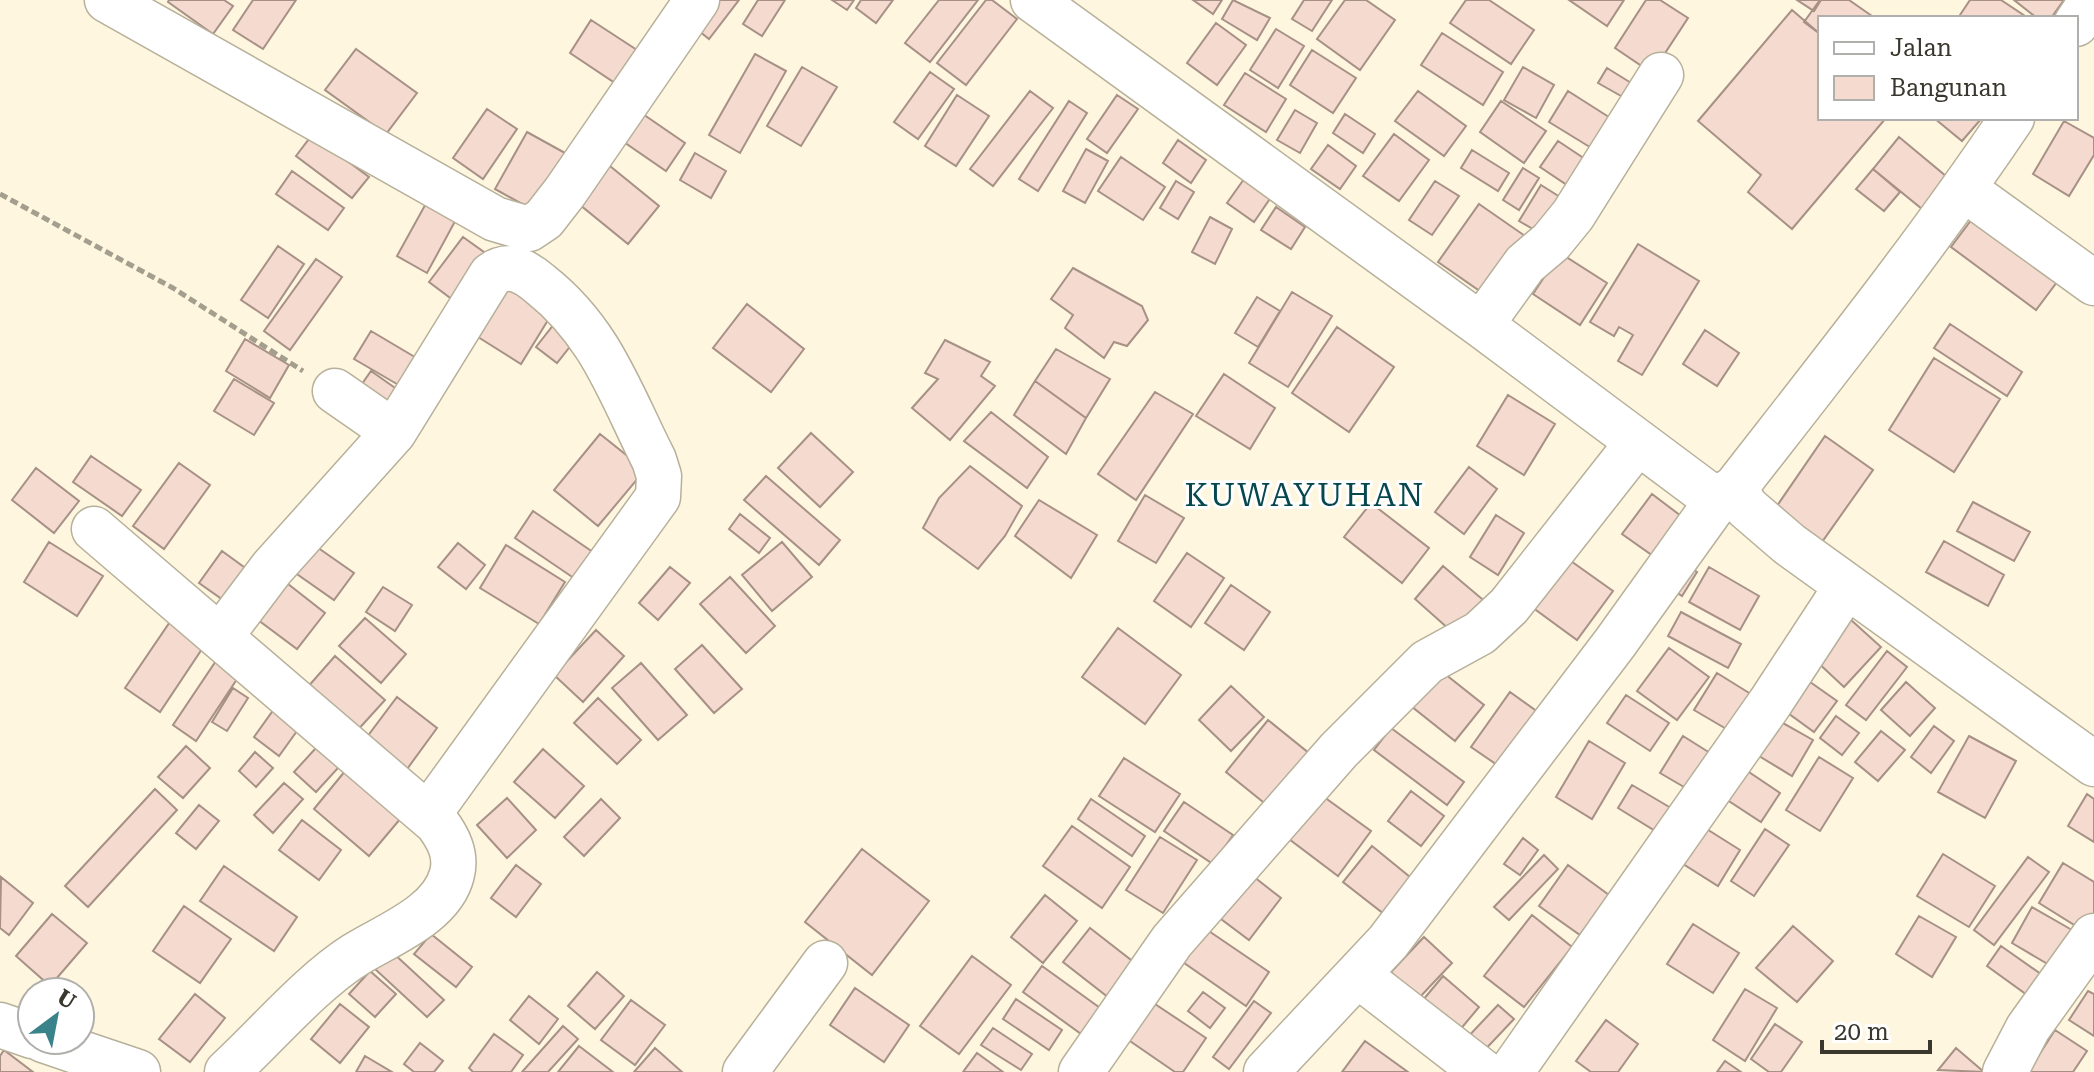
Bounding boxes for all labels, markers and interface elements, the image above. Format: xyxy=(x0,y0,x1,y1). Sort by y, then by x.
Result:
legend xyxy=(1818,16,2078,120)
text: Jalan xyxy=(1890,34,1952,62)
text: Bangunan xyxy=(1890,74,2007,102)
district label: KUWAYUHAN xyxy=(1185,476,1425,514)
north arrow xyxy=(16,976,96,1056)
text: U xyxy=(53,984,80,1015)
scale bar xyxy=(1822,1004,1930,1054)
text: 20 m xyxy=(1834,1018,1889,1046)

